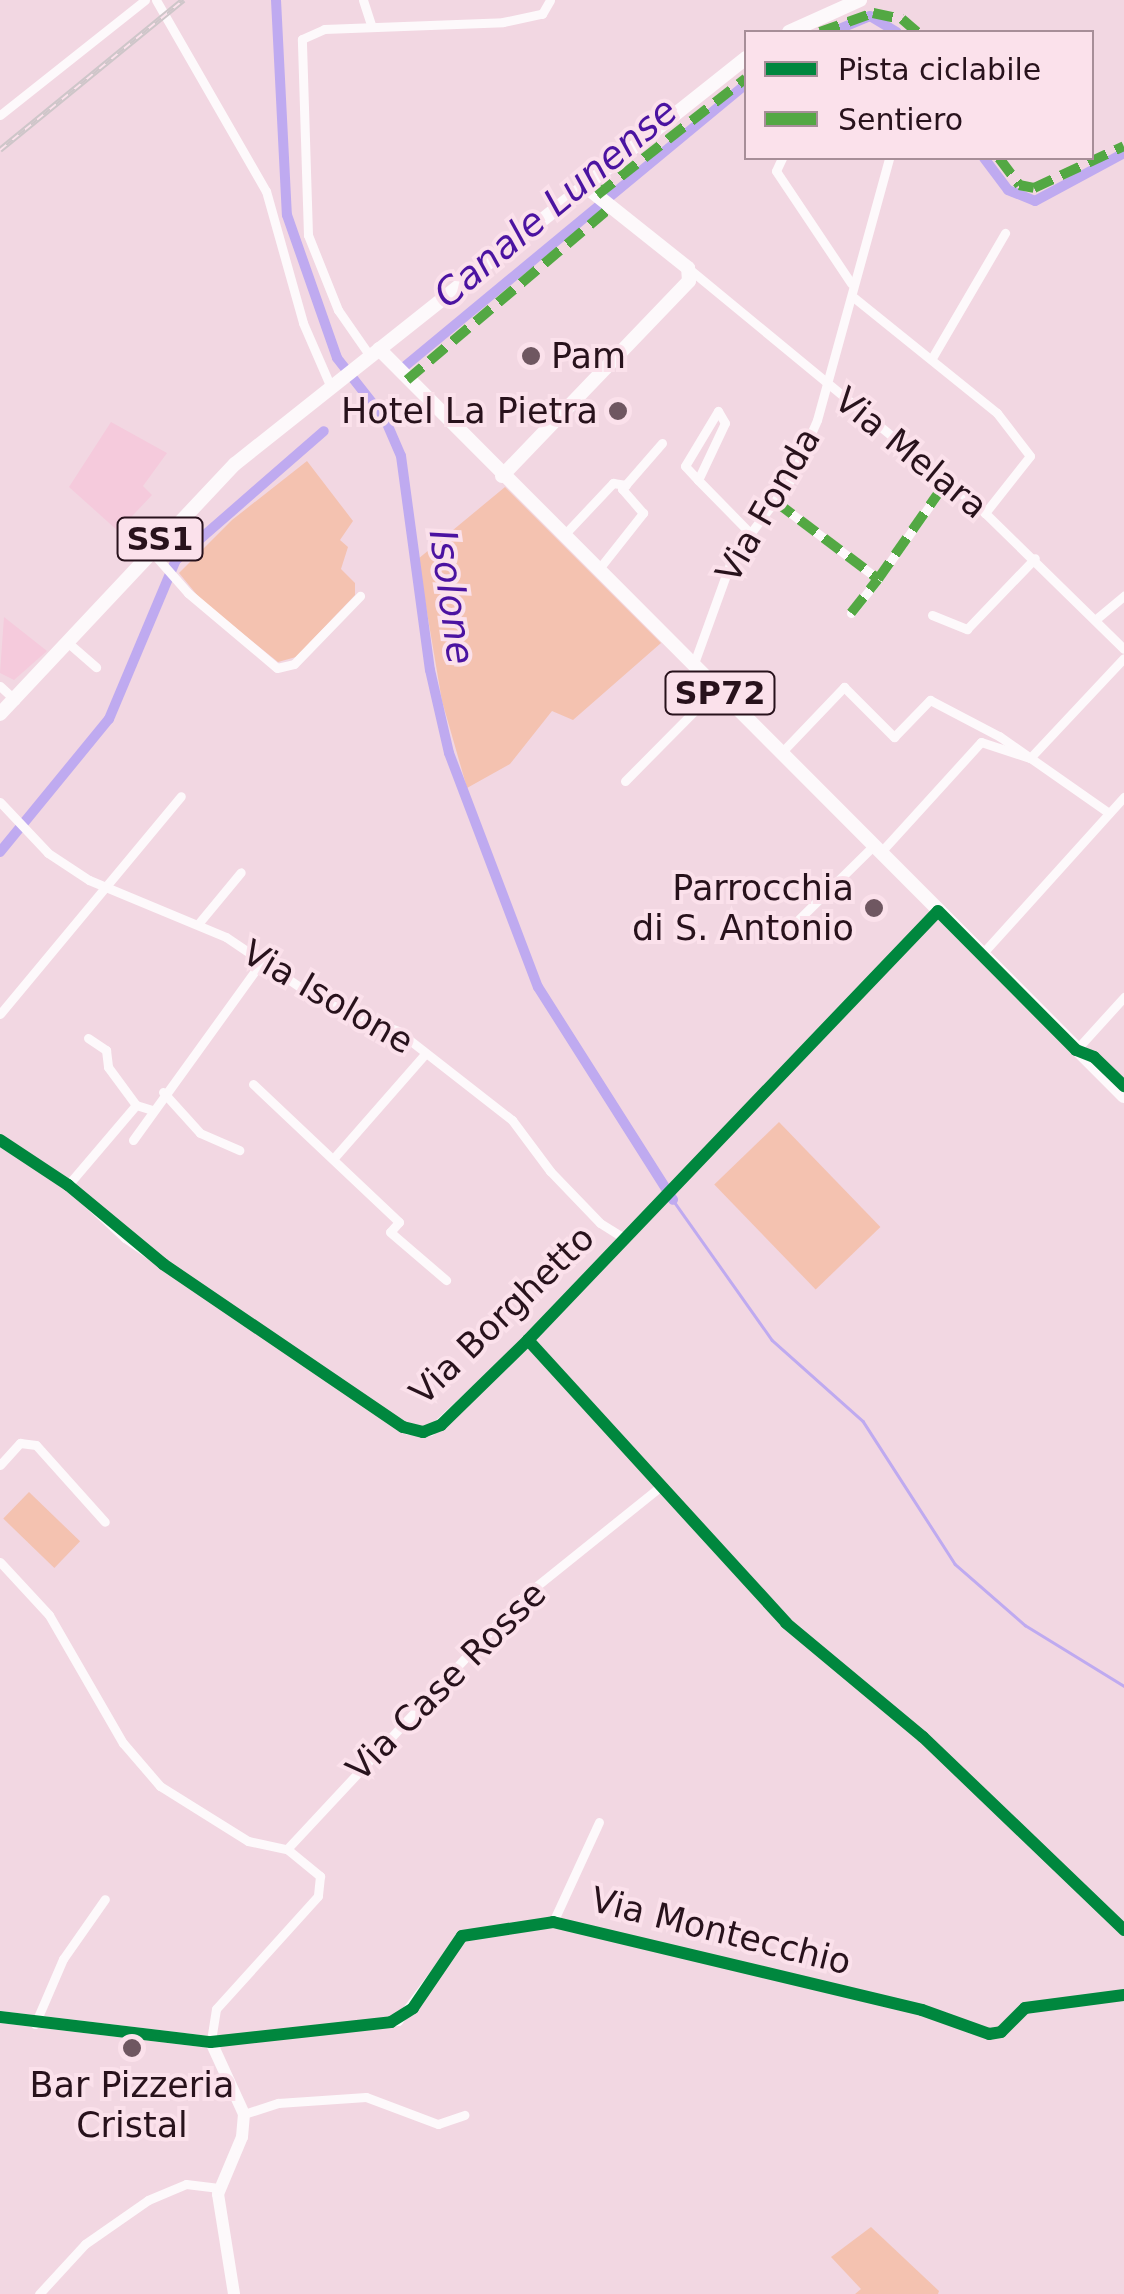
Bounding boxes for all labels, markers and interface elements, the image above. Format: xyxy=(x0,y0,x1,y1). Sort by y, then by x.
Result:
legend xyxy=(744,30,1094,160)
text: Pista ciclabile xyxy=(838,52,1041,87)
water label: Canale Lunense xyxy=(425,88,687,318)
text: Sentiero xyxy=(838,102,963,137)
place label: Pam xyxy=(551,335,626,377)
marker: Pam xyxy=(520,345,542,367)
street label: Via Melara xyxy=(826,379,996,527)
place label: Hotel La Pietra xyxy=(341,390,598,432)
marker: Hotel La Pietra xyxy=(607,400,629,422)
street label: Via Fonda xyxy=(707,420,829,590)
road number: SS1 xyxy=(115,512,205,566)
water label: Isolone xyxy=(419,527,483,667)
road number: SP72 xyxy=(662,666,778,720)
place label: Parrocchia di S. Antonio xyxy=(632,867,854,949)
marker: Parrocchia di S. Antonio xyxy=(863,897,885,919)
street label: Via Isolone xyxy=(235,931,421,1063)
street label: Via Borghetto xyxy=(401,1217,603,1413)
street label: Via Case Rosse xyxy=(338,1573,554,1789)
street label: Via Montecchio xyxy=(587,1878,855,1984)
marker: Bar Pizzeria Cristal xyxy=(121,2037,143,2059)
place label: Bar Pizzeria Cristal xyxy=(30,2064,234,2146)

